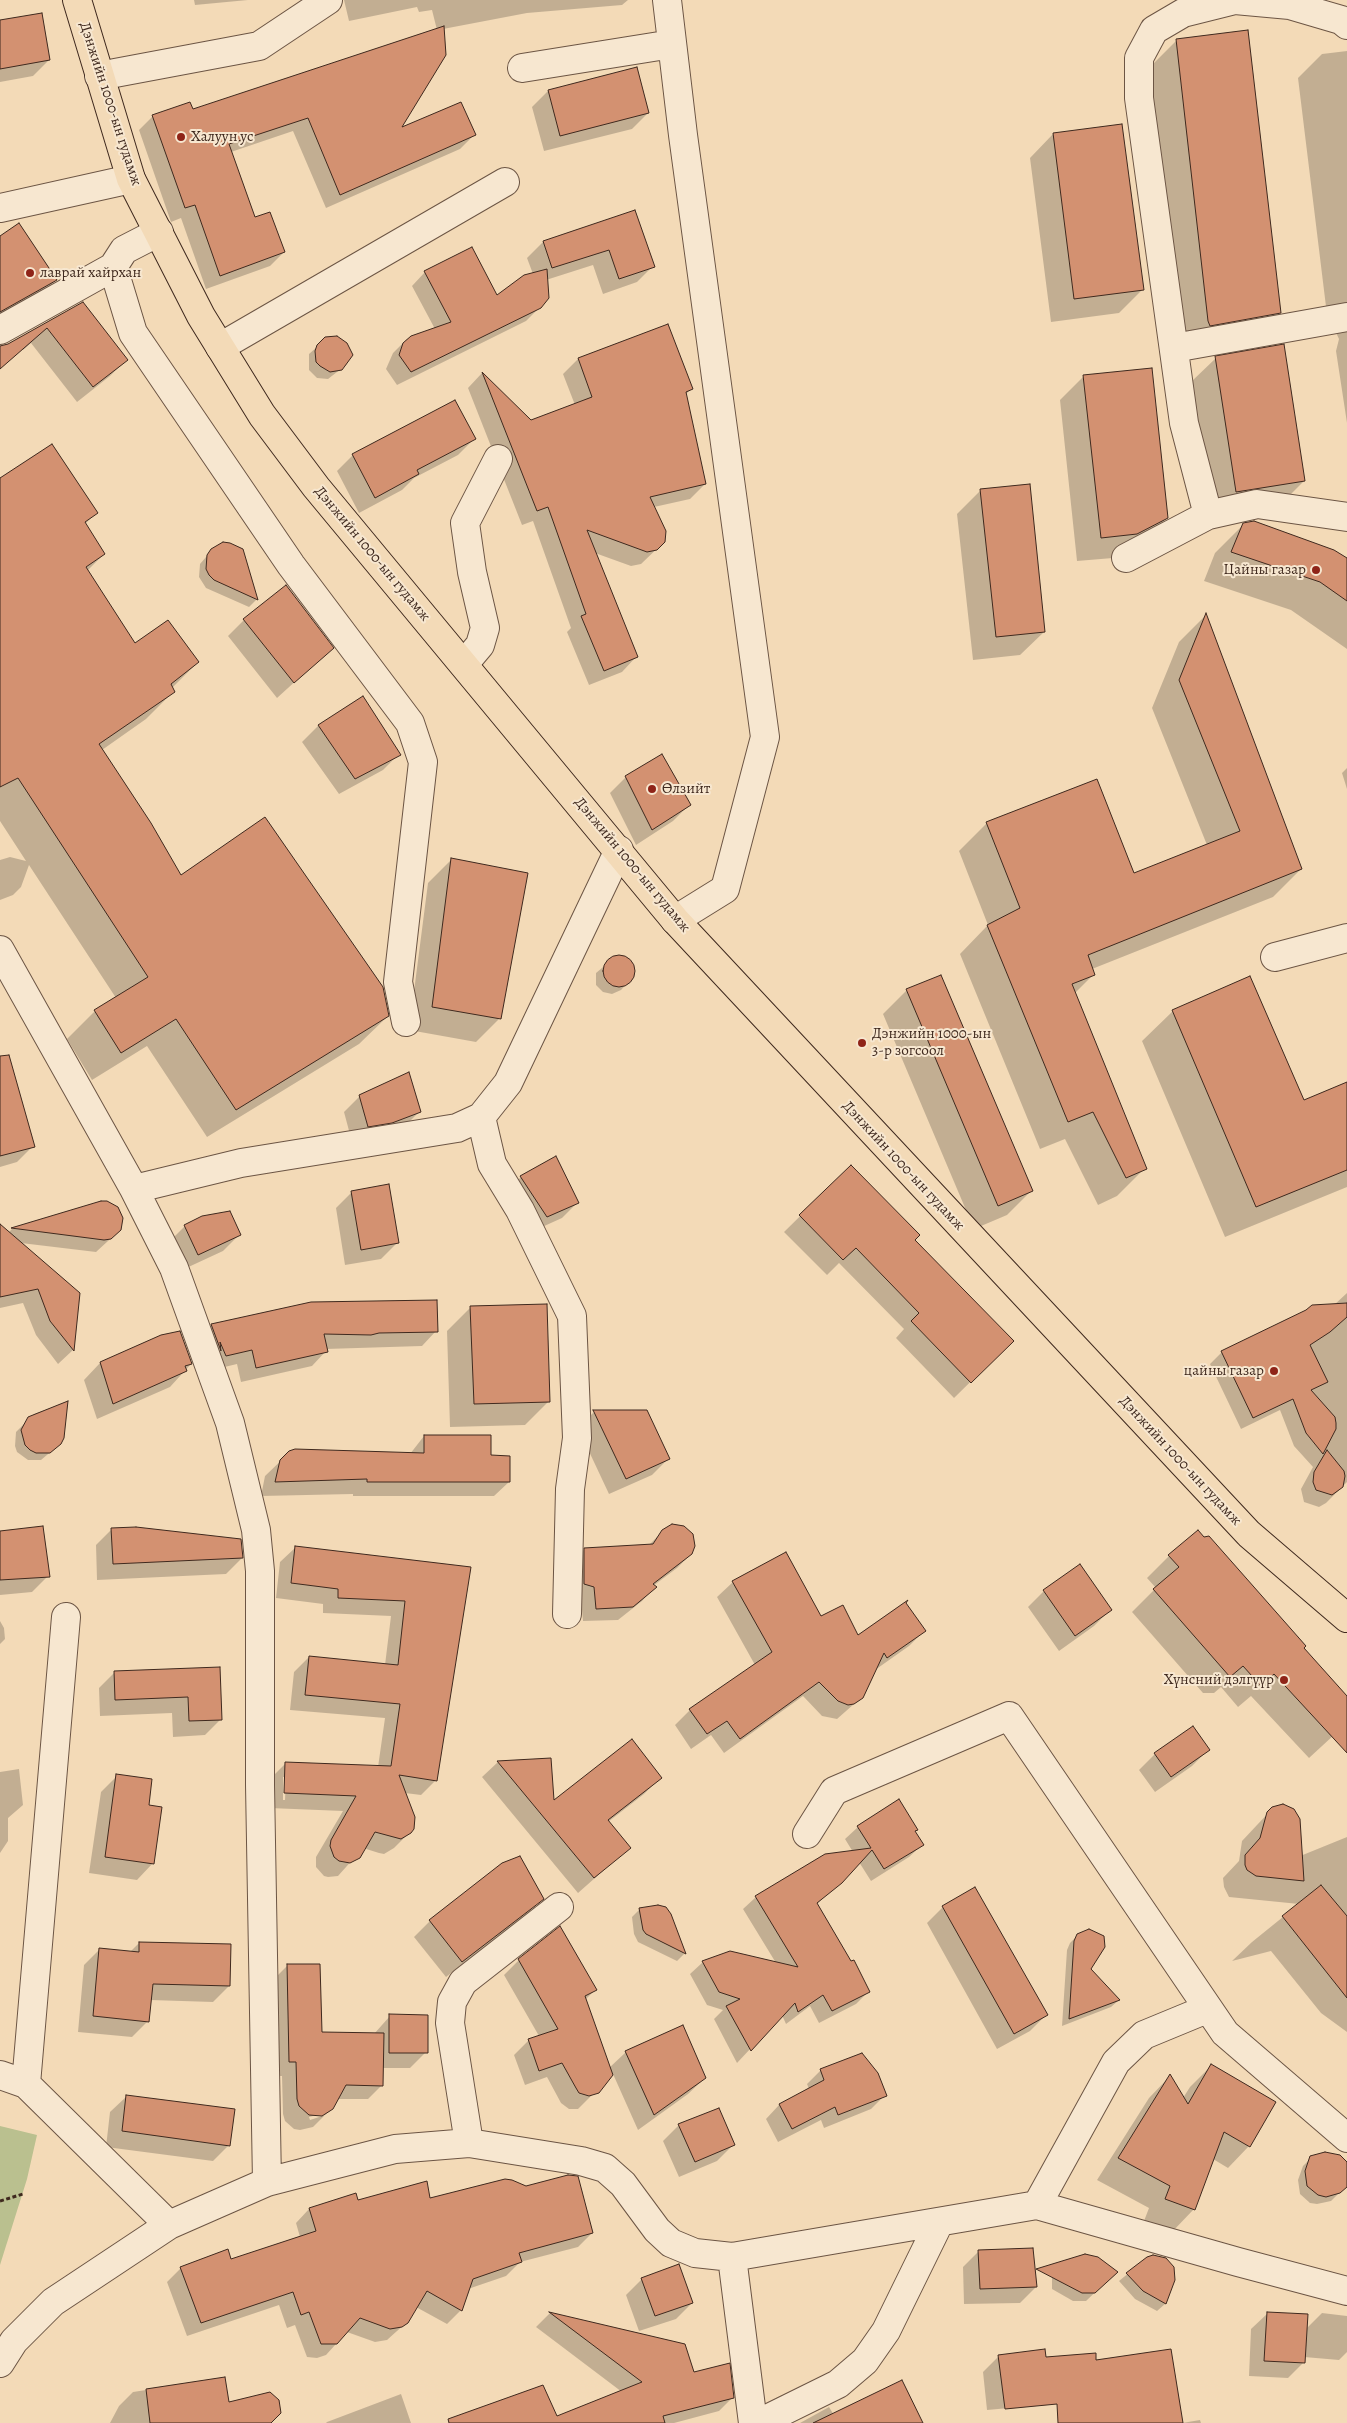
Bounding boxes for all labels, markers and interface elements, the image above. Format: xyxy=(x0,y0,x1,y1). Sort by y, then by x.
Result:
street label: Дэнжийн 1000-ын гудамж xyxy=(75,20,145,188)
place label: Халуун ус xyxy=(191,128,253,146)
marker: Халуун ус xyxy=(175,131,187,143)
place label: лаврай хайрхан xyxy=(40,264,141,282)
marker: лаврай хайрхан xyxy=(24,267,36,279)
street label: Дэнжийн 1000-ын гудамж xyxy=(310,483,434,625)
place label: Цайны газар xyxy=(1224,561,1306,579)
marker: Цайны газар xyxy=(1310,564,1322,576)
place label: Өлзийт xyxy=(662,780,711,798)
marker: Өлзийт xyxy=(646,783,658,795)
street label: Дэнжийн 1000-ын гудамж xyxy=(570,794,694,936)
place label: Дэнжийн 1000-ын 3-р зогсоол xyxy=(872,1025,991,1060)
marker: Дэнжийн 1000-ын 3-р зогсоол xyxy=(856,1037,868,1049)
street label: Дэнжийн 1000-ын гудамж xyxy=(838,1097,968,1235)
place label: цайны газар xyxy=(1184,1362,1264,1380)
marker: цайны газар xyxy=(1268,1365,1280,1377)
street label: Дэнжийн 1000-ын гудамж xyxy=(1115,1392,1245,1530)
place label: Хүнсний дэлгүүр xyxy=(1164,1671,1274,1689)
marker: Хүнсний дэлгүүр xyxy=(1278,1674,1290,1686)

